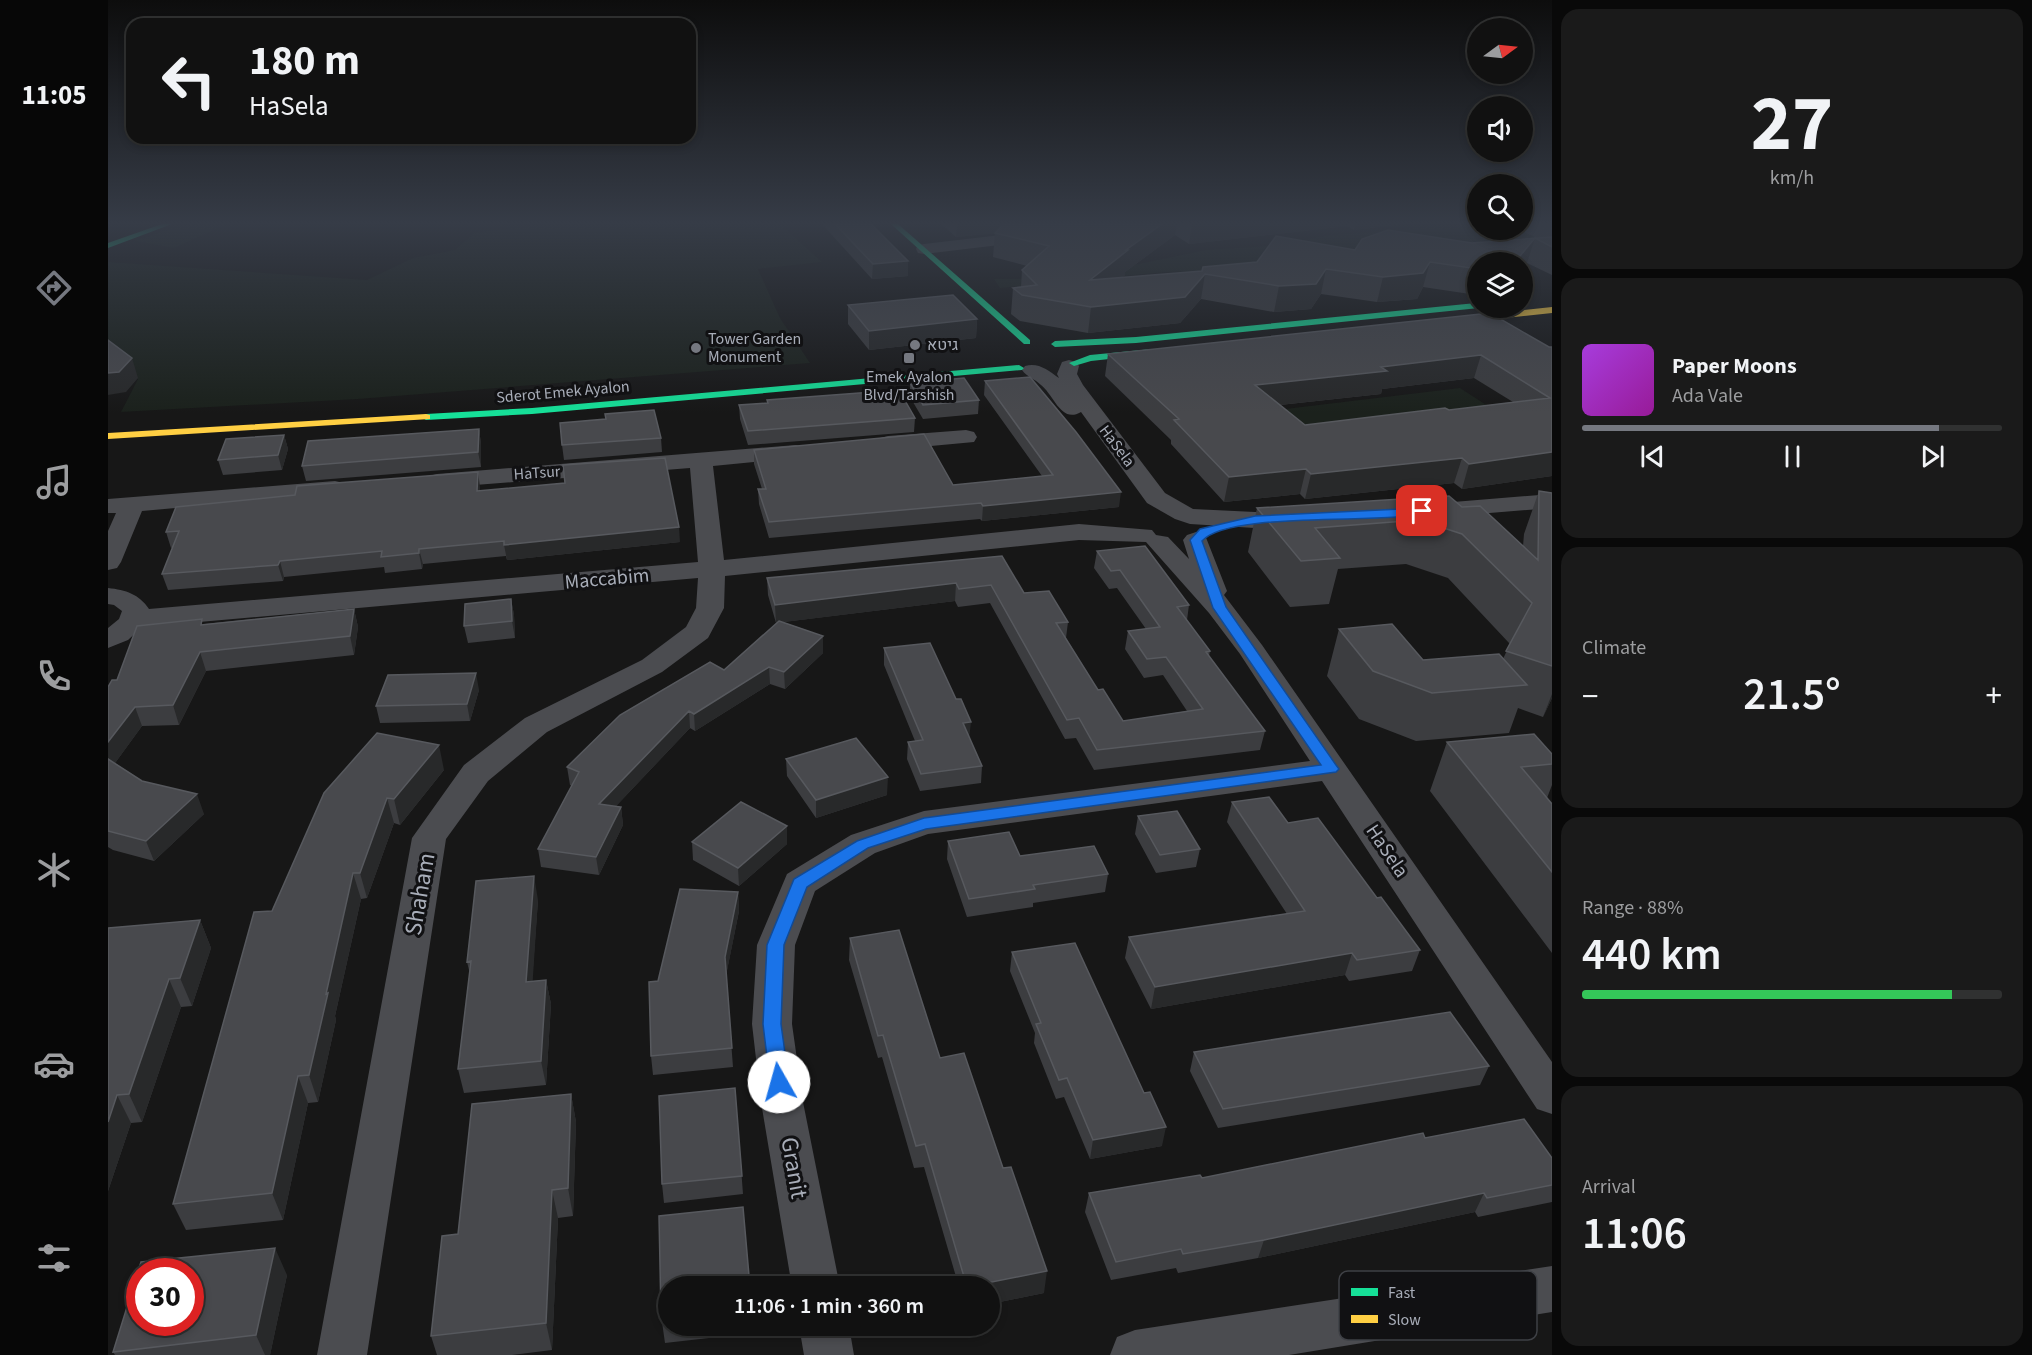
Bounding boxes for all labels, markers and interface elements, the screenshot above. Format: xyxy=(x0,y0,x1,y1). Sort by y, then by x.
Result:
north arrow xyxy=(1467,18,1533,84)
map controls xyxy=(1467,18,1533,318)
text: 180 m xyxy=(249,31,360,91)
icon: left xyxy=(150,42,228,120)
text: 27 xyxy=(1751,69,1833,180)
text: 11:05 xyxy=(21,76,87,115)
text: HaSela xyxy=(249,87,329,126)
button: sound xyxy=(1467,96,1533,162)
text: km/h xyxy=(1770,164,1814,192)
button: search xyxy=(1467,174,1533,240)
button: layers xyxy=(1467,252,1533,318)
icon: directions xyxy=(33,267,75,309)
place label: Tower Garden Monument xyxy=(708,328,801,368)
place label: גיטא xyxy=(927,334,958,356)
marker: גיטא xyxy=(908,338,922,352)
marker: Tower Garden Monument xyxy=(689,341,703,355)
text: Paper Moons xyxy=(1672,350,1797,382)
marker: Emek Ayalon Blvd/Tarshish xyxy=(902,351,916,365)
place label: Emek Ayalon Blvd/Tarshish xyxy=(863,366,955,406)
street label: Sderot Emek Ayalon xyxy=(495,375,631,409)
text: Ada Vale xyxy=(1672,382,1743,410)
street label: HaSela xyxy=(1094,421,1140,471)
icon: previous xyxy=(1636,440,1669,473)
icon: pause xyxy=(1776,440,1809,473)
icon: next xyxy=(1916,440,1949,473)
street label: HaTsur xyxy=(513,460,562,486)
icon: music xyxy=(33,461,75,503)
pin xyxy=(1396,485,1447,536)
icon: arrive xyxy=(1405,494,1438,527)
street label: Maccabim xyxy=(563,561,651,597)
text: Climate xyxy=(1582,634,1646,662)
icon: phone xyxy=(33,655,75,697)
text: 21.5° xyxy=(1743,663,1841,727)
text: − xyxy=(1582,673,1598,720)
text: + xyxy=(1986,673,2002,720)
street label: HaSela xyxy=(1359,819,1415,883)
icon: climate xyxy=(33,849,75,891)
street label: Shaham xyxy=(396,850,444,938)
text: Range · 88% xyxy=(1582,894,1683,922)
text: 440 km xyxy=(1582,923,1722,987)
icon: car xyxy=(33,1043,75,1085)
position arrow xyxy=(747,1050,811,1114)
street label: Granit xyxy=(771,1135,817,1201)
text: Arrival xyxy=(1582,1173,1636,1201)
text: 11:06 xyxy=(1582,1202,1687,1266)
icon: filters xyxy=(33,1237,75,1279)
speed limit sign: 30 xyxy=(126,1258,204,1336)
legend xyxy=(1339,1271,1537,1340)
text: Fast xyxy=(1388,1282,1416,1304)
text: 11:06 · 1 min · 360 m xyxy=(734,1290,924,1322)
text: Slow xyxy=(1388,1309,1421,1331)

